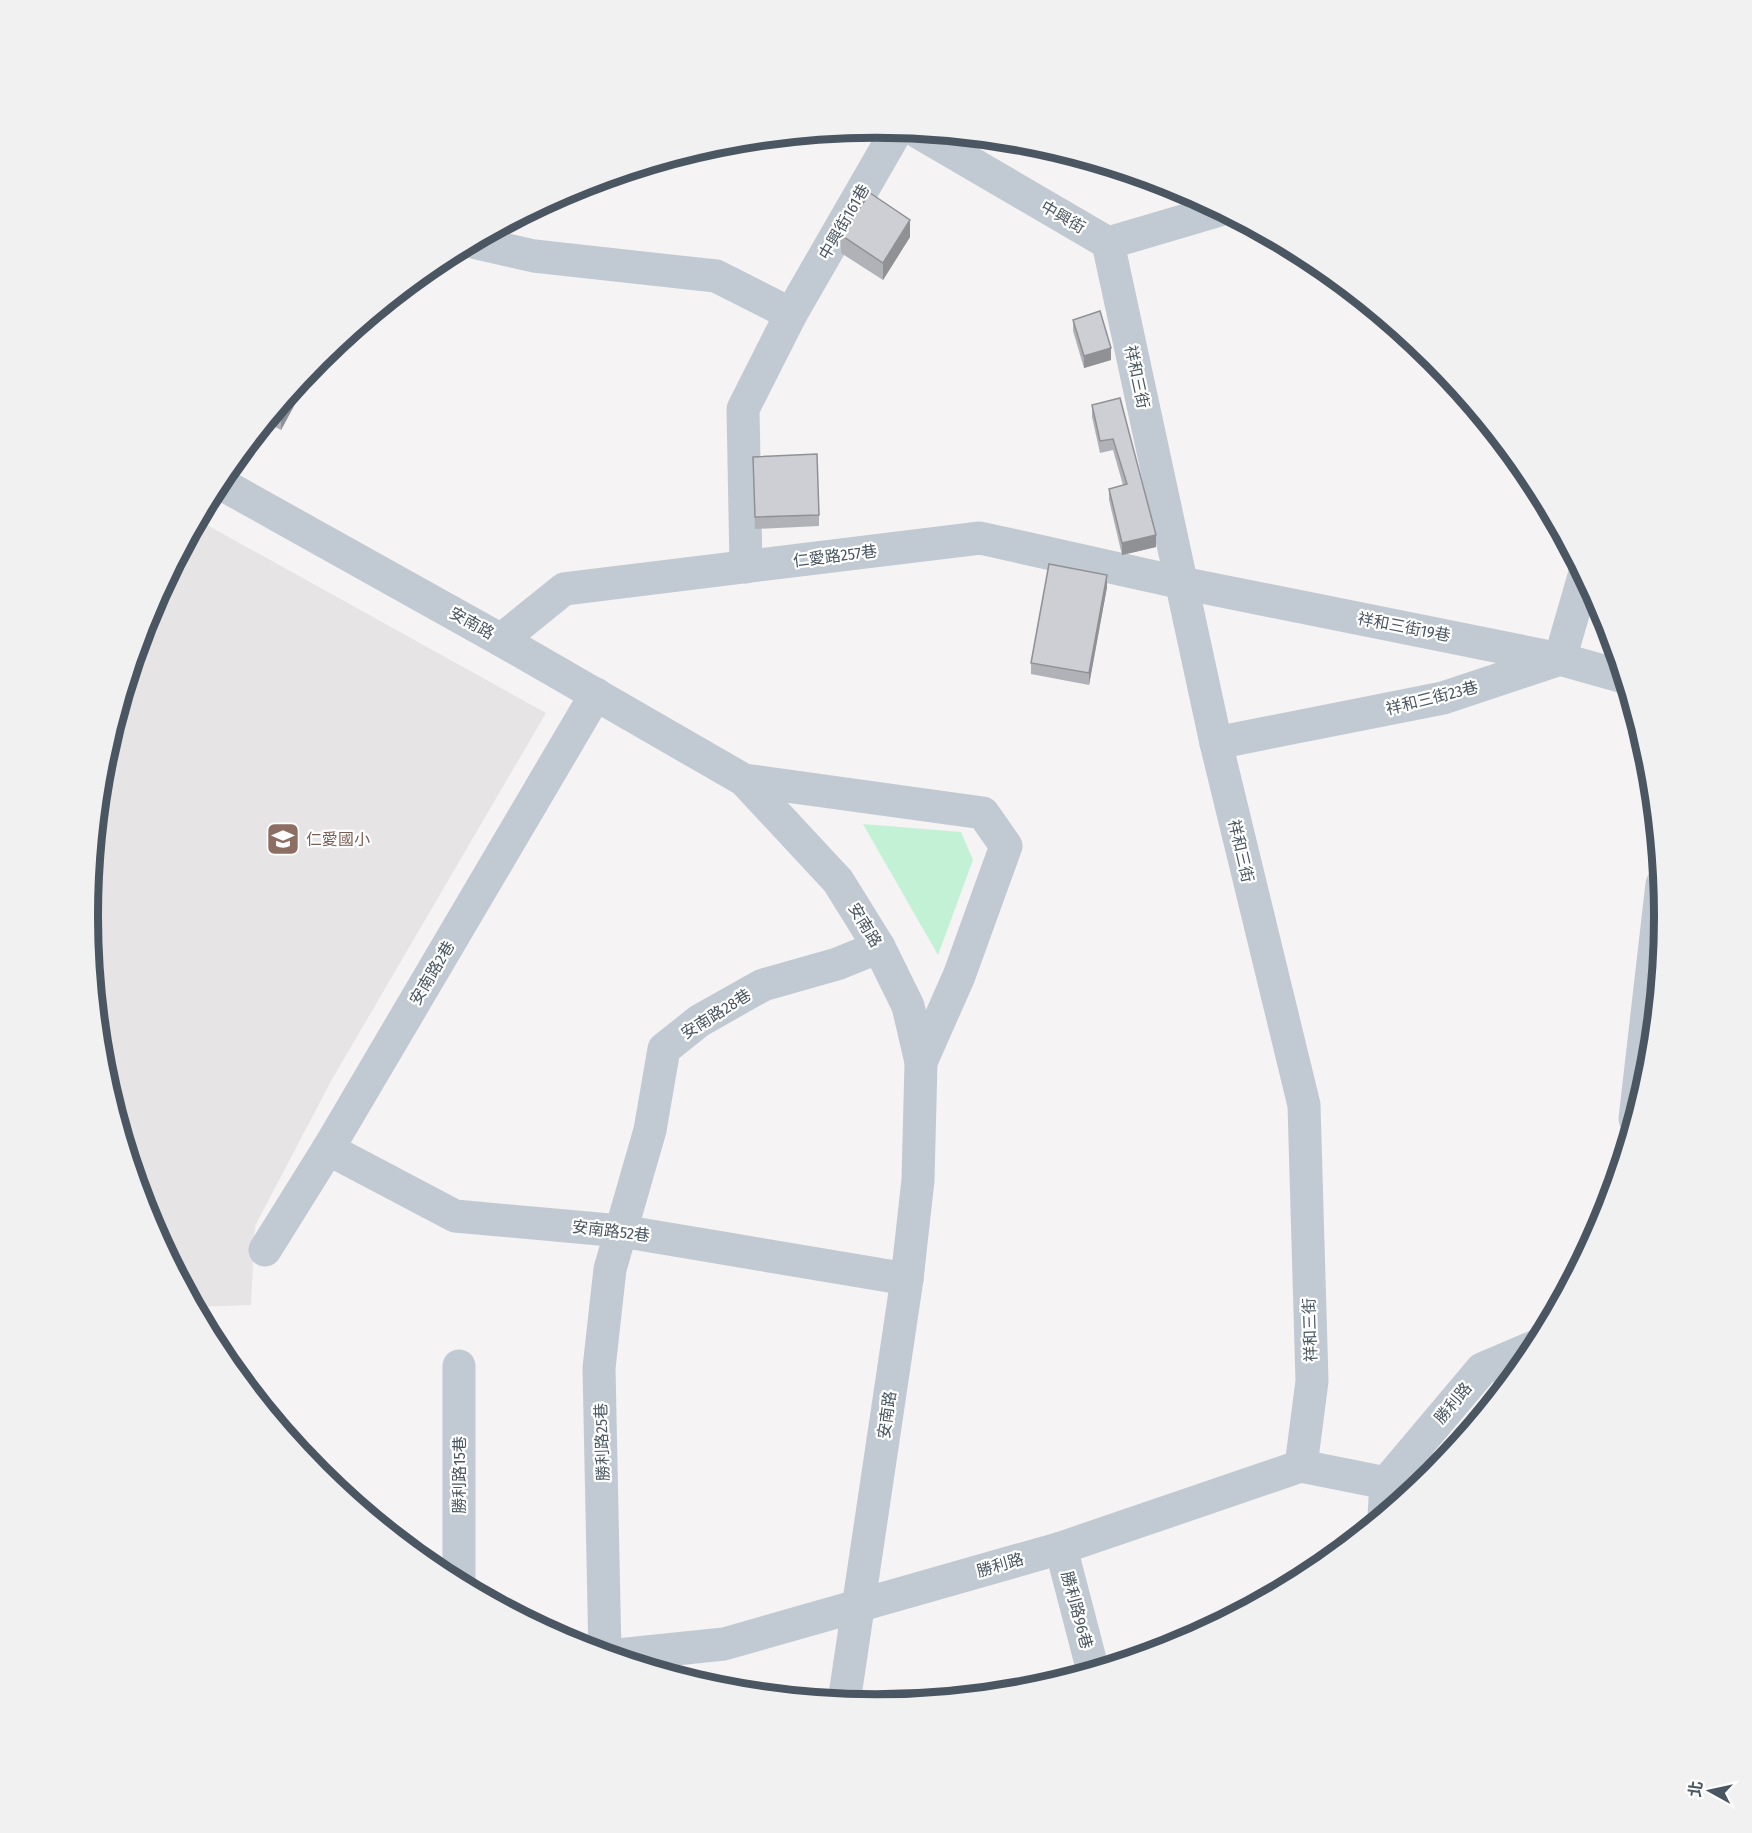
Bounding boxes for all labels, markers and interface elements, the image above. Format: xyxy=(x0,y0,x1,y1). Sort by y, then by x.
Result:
street label: 中興街161巷 xyxy=(815,181,873,263)
street label: 中興街 xyxy=(1037,197,1089,237)
street label: 祥和三街 xyxy=(1121,344,1153,410)
street label: 仁愛路257巷 xyxy=(792,541,878,571)
street label: 安南路 xyxy=(446,603,498,643)
street label: 祥和三街19巷 xyxy=(1356,609,1452,645)
street label: 祥和三街23巷 xyxy=(1384,677,1480,719)
street label: 祥和三街 xyxy=(1225,818,1257,884)
school or university icon: 仁愛國小 xyxy=(265,821,301,857)
place label: 仁愛國小 xyxy=(306,830,370,849)
street label: 安南路 xyxy=(844,900,886,950)
street label: 安南路2巷 xyxy=(406,938,458,1008)
street label: 安南路28巷 xyxy=(677,985,755,1043)
street label: 安南路52巷 xyxy=(571,1217,651,1245)
street label: 祥和三街 xyxy=(1299,1298,1321,1362)
street label: 勝利路 xyxy=(1430,1379,1476,1427)
street label: 安南路 xyxy=(874,1390,900,1440)
street label: 勝利路25巷 xyxy=(591,1402,613,1482)
street label: 勝利路15巷 xyxy=(450,1436,469,1514)
street label: 勝利路 xyxy=(974,1549,1026,1581)
street label: 勝利路96巷 xyxy=(1058,1569,1096,1651)
north arrow xyxy=(1680,1761,1740,1821)
text: 北 xyxy=(1685,1780,1706,1798)

